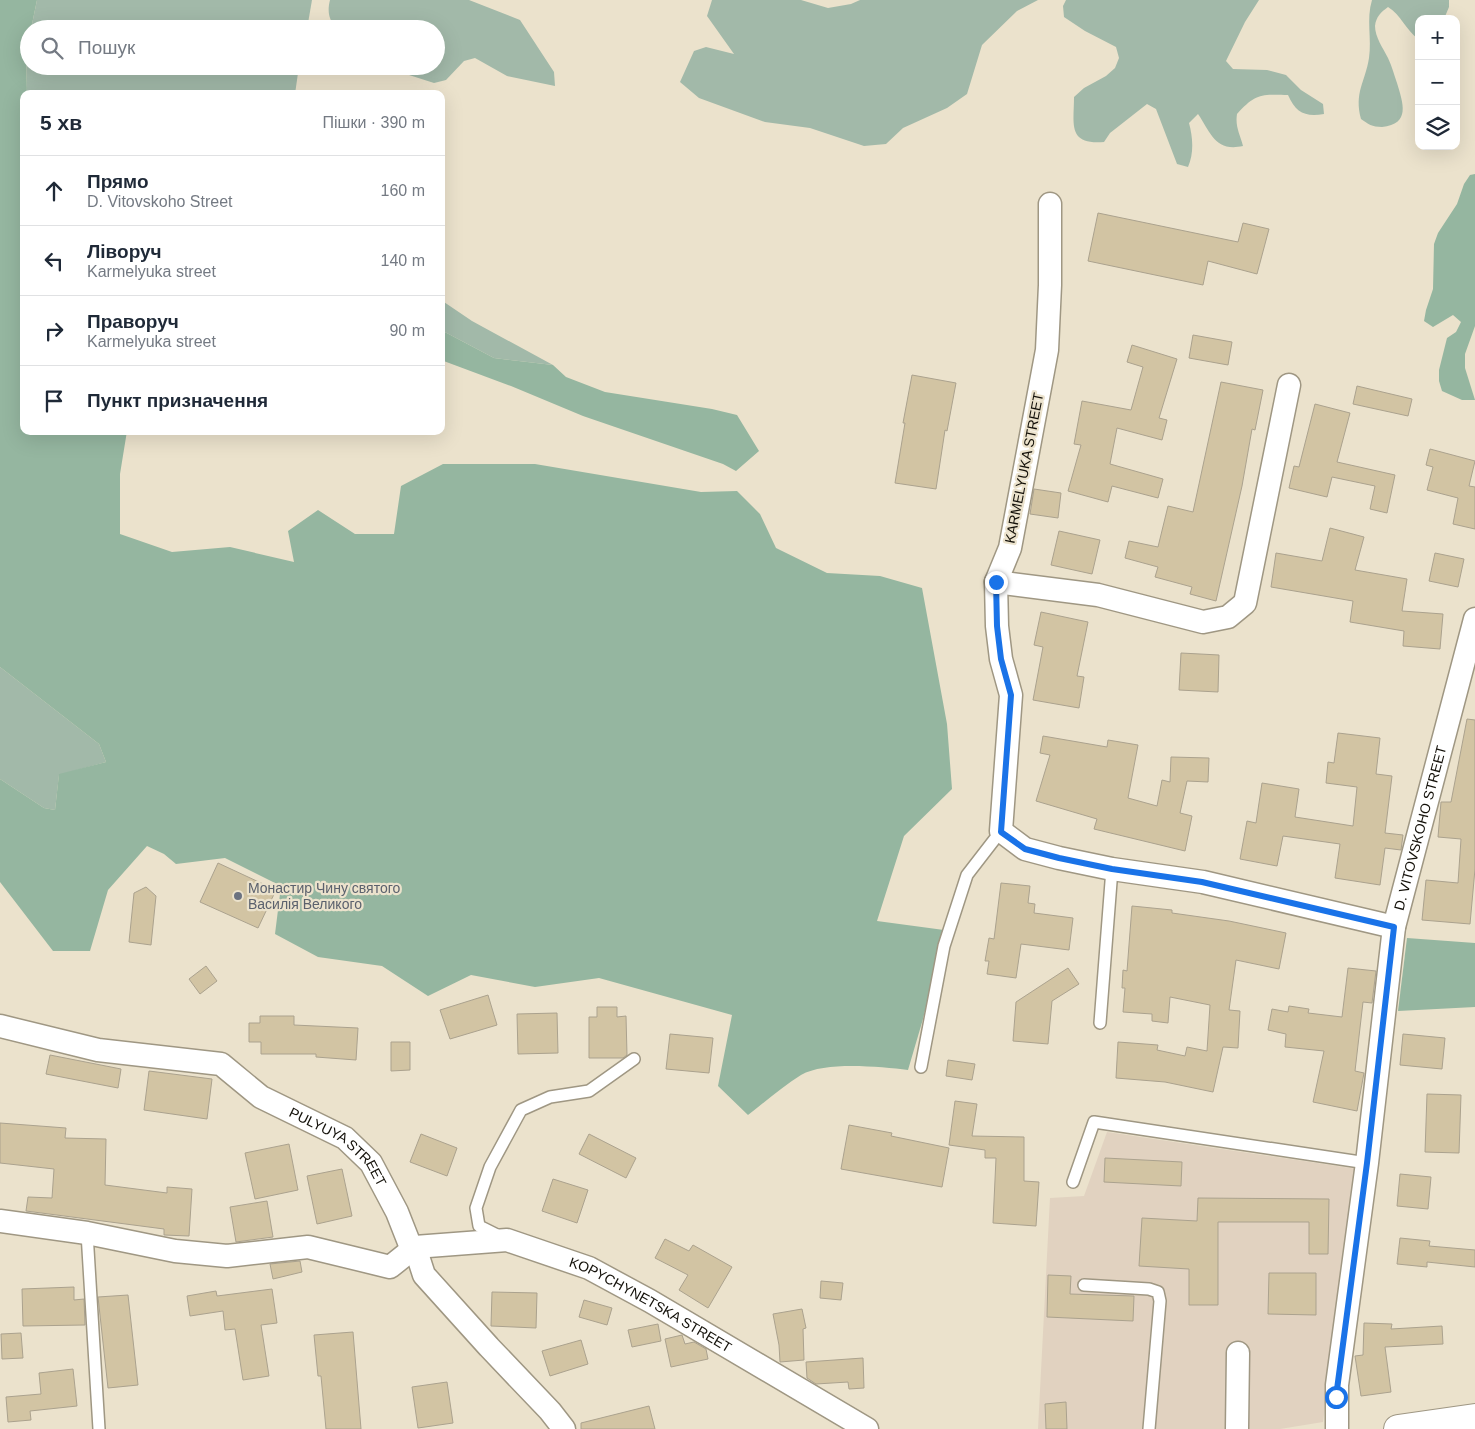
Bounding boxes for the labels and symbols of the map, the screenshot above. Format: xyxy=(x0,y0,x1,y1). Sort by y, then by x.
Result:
street label: KARMELYUKA STREET xyxy=(1002,391,1047,545)
route end xyxy=(985,571,1008,594)
street label: D. VITOVSKOHO STREET xyxy=(1391,744,1449,912)
place label: Монастир Чину святого Василія Великого xyxy=(248,880,401,912)
marker: Монастир Чину святого Василія Великого xyxy=(232,890,244,902)
street label: PULYUYA STREET xyxy=(287,1104,390,1189)
street label: KOPYCHYNETSKA STREET xyxy=(567,1254,735,1356)
route start xyxy=(1325,1386,1348,1409)

